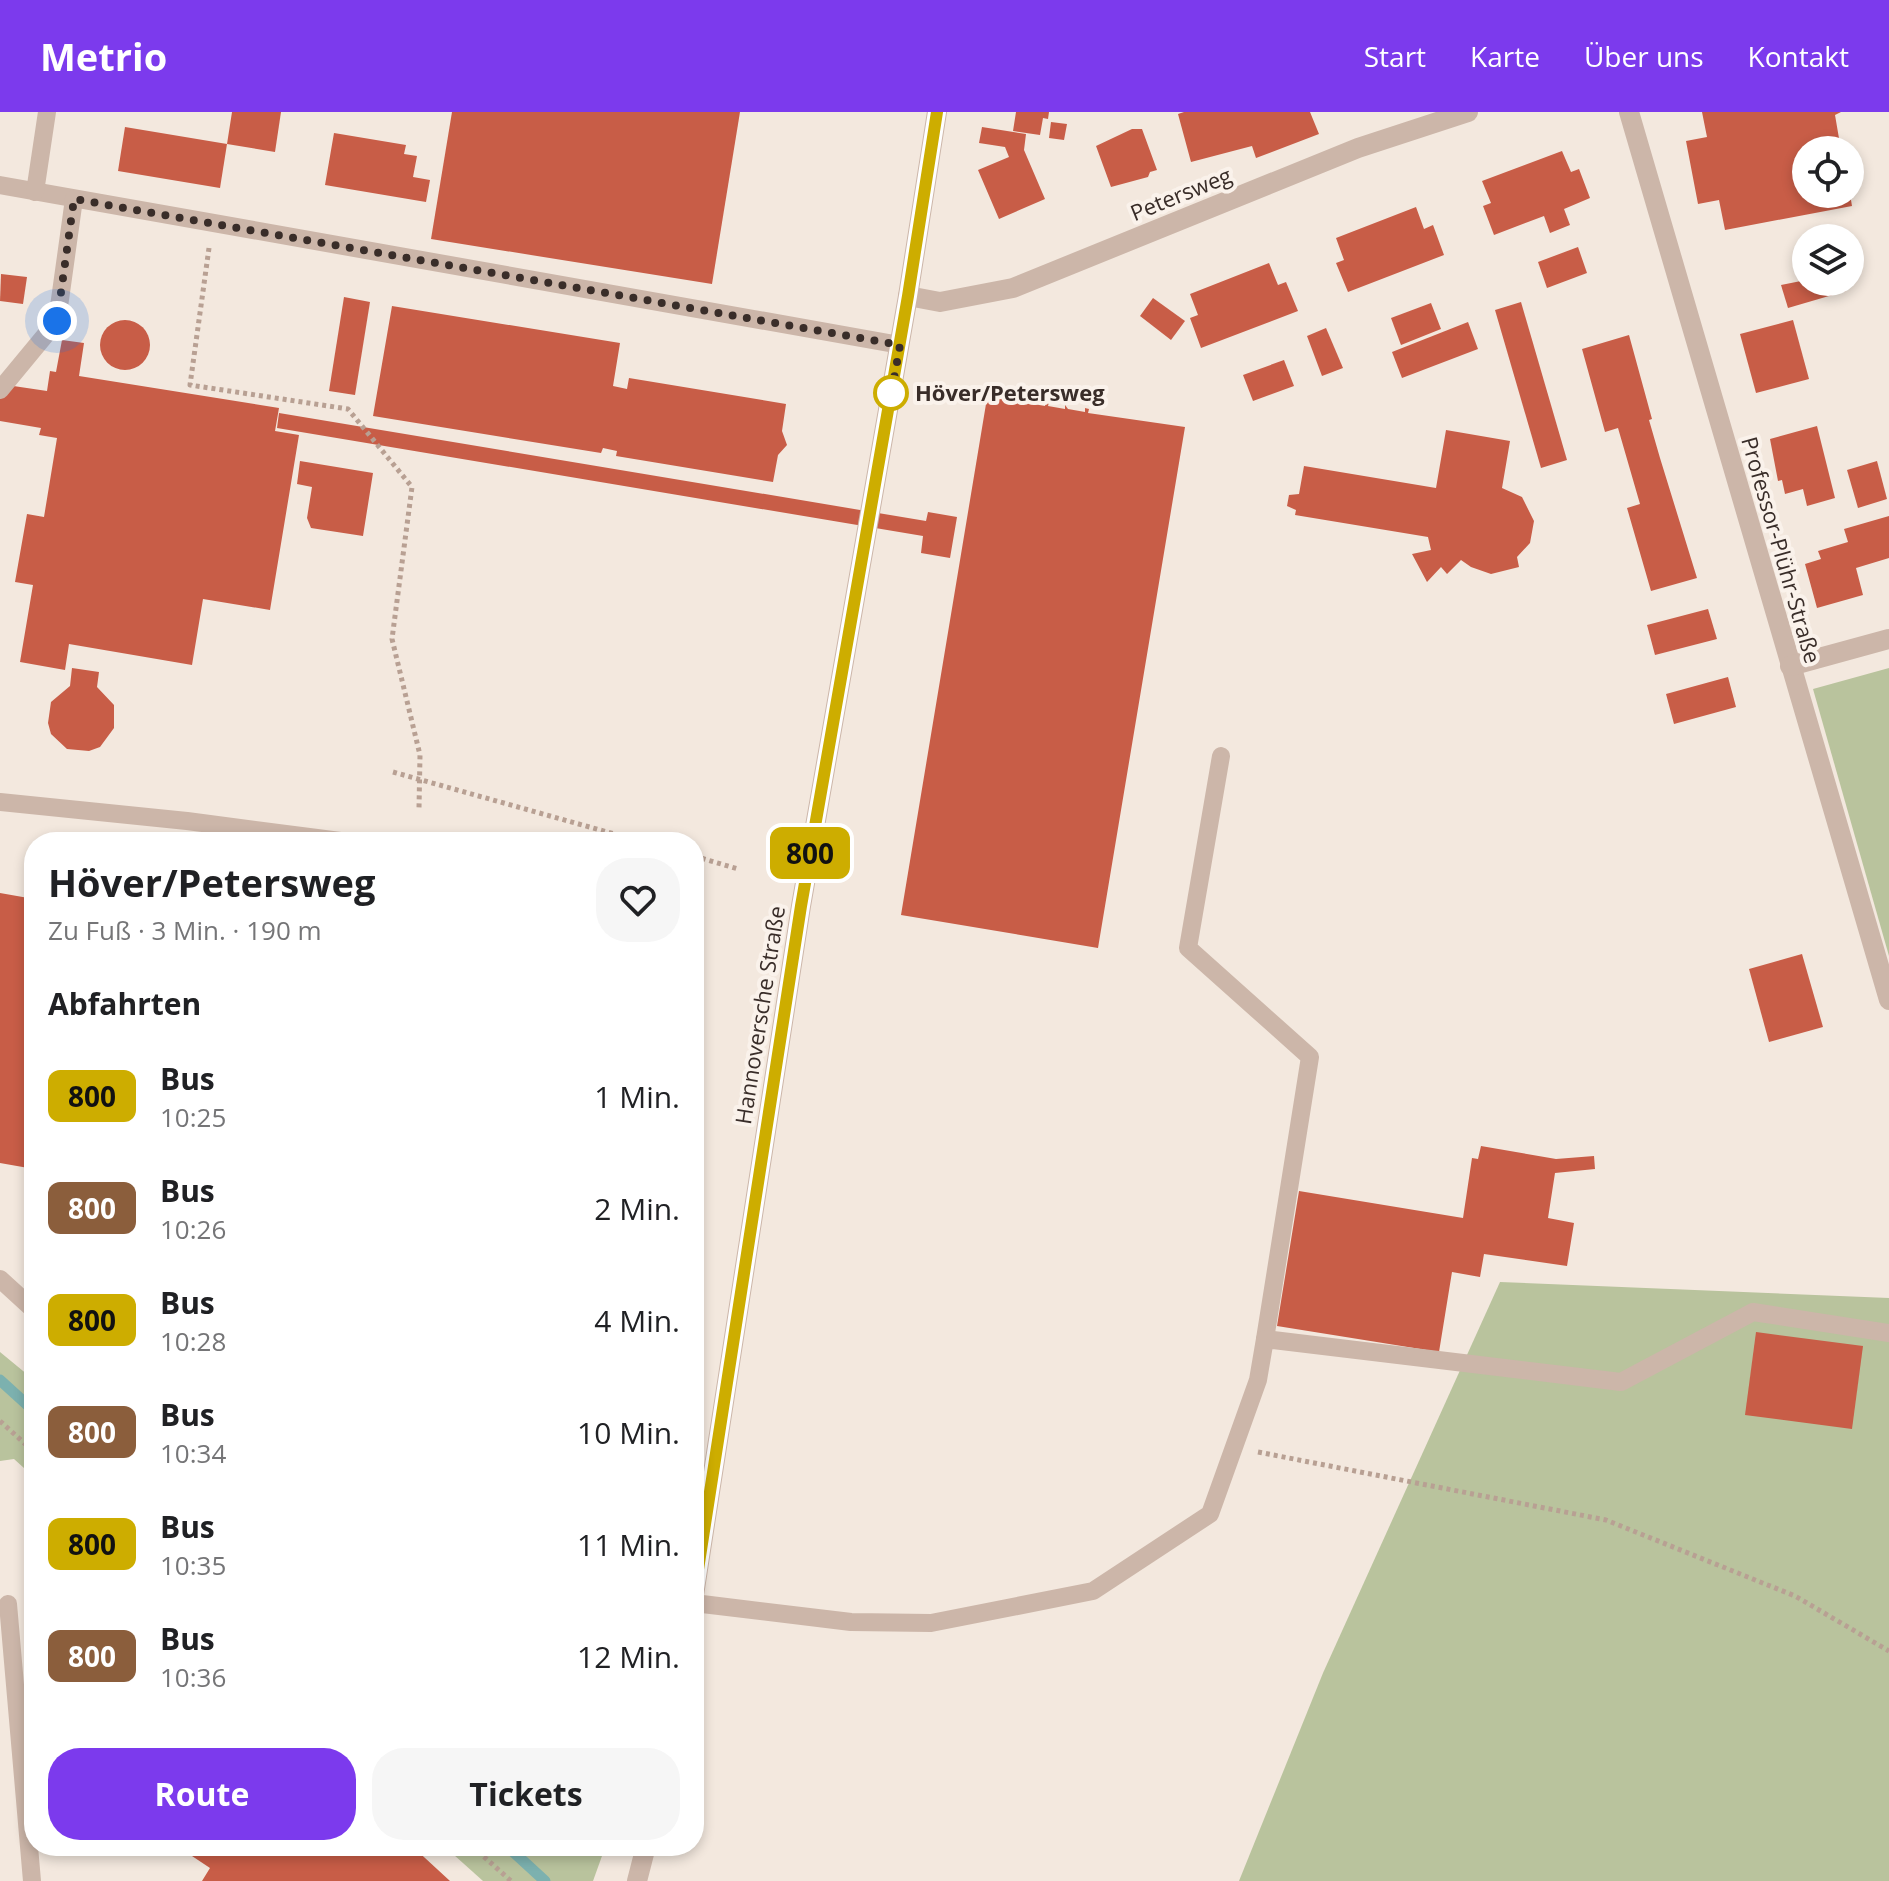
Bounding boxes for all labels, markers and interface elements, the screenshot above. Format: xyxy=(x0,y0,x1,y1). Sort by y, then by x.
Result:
text: Metrio xyxy=(40,30,167,82)
text: Start xyxy=(1364,37,1426,75)
text: Karte xyxy=(1470,37,1540,75)
text: Über uns xyxy=(1584,37,1704,75)
text: Kontakt xyxy=(1748,37,1849,75)
map controls xyxy=(1792,136,1864,296)
button: locate xyxy=(1792,136,1864,208)
street label: Petersweg xyxy=(1126,159,1236,227)
button: layers xyxy=(1792,224,1864,296)
your location xyxy=(37,301,77,341)
marker: Höver/Petersweg xyxy=(874,376,908,410)
place label: Höver/Petersweg xyxy=(915,377,1105,407)
street label: Professor-Plühr-Straße xyxy=(1735,433,1829,667)
line badge: 800 xyxy=(764,827,856,879)
text: 800 xyxy=(786,834,834,872)
text: Höver/Petersweg xyxy=(48,856,375,908)
button: heart xyxy=(596,858,680,942)
street label: Hannoversche Straße xyxy=(727,903,791,1126)
text: Zu Fuß · 3 Min. · 190 m xyxy=(48,912,322,948)
text: Abfahrten xyxy=(48,983,201,1024)
text: Bus xyxy=(160,1058,215,1099)
text: 1 Min. xyxy=(594,1076,680,1117)
text: 800 xyxy=(68,1077,116,1115)
text: 10:25 xyxy=(160,1099,226,1135)
text: Bus xyxy=(160,1170,215,1211)
text: 2 Min. xyxy=(594,1188,680,1229)
text: 800 xyxy=(68,1189,116,1227)
text: 10:26 xyxy=(160,1211,226,1247)
text: Bus xyxy=(160,1282,215,1323)
text: 4 Min. xyxy=(594,1300,680,1341)
text: 800 xyxy=(68,1301,116,1339)
text: 10:28 xyxy=(160,1323,226,1359)
text: Bus xyxy=(160,1394,215,1435)
text: 10 Min. xyxy=(577,1412,680,1453)
text: 800 xyxy=(68,1413,116,1451)
text: 10:34 xyxy=(160,1435,226,1471)
text: Bus xyxy=(160,1506,215,1547)
text: 11 Min. xyxy=(577,1524,680,1565)
text: 800 xyxy=(68,1525,116,1563)
text: 10:35 xyxy=(160,1547,226,1583)
text: Bus xyxy=(160,1618,215,1659)
text: 12 Min. xyxy=(577,1636,680,1677)
text: 800 xyxy=(68,1637,116,1675)
text: 10:36 xyxy=(160,1659,226,1695)
button: Route xyxy=(48,1748,356,1840)
button: Tickets xyxy=(372,1748,680,1840)

